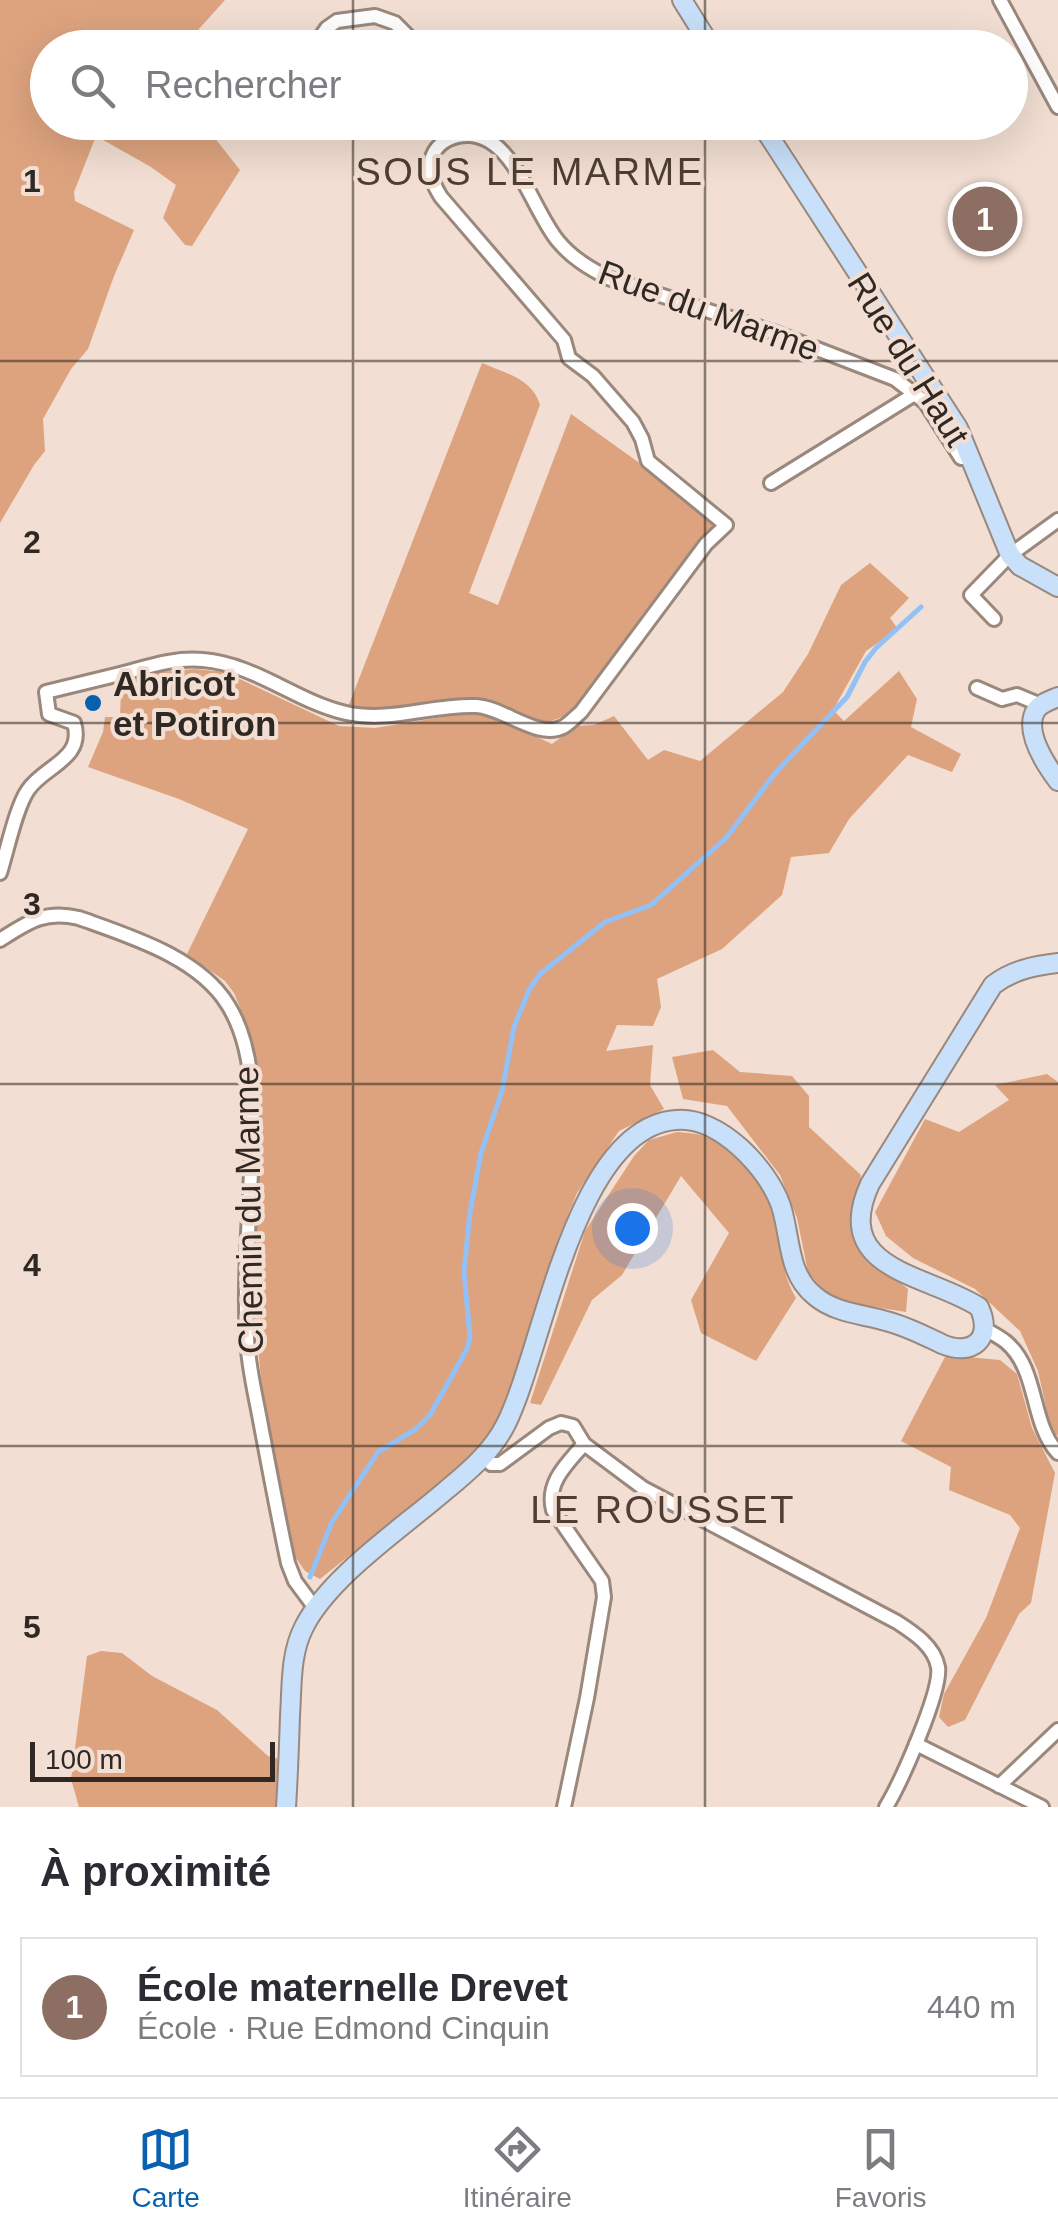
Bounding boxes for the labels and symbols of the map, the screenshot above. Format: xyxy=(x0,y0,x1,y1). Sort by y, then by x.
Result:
district label: SOUS LE MARME xyxy=(355,151,705,193)
text: 1 xyxy=(23,163,41,199)
pin: 1 xyxy=(952,182,1018,256)
street label: Rue du Marme xyxy=(594,252,824,368)
street label: Rue du Haut xyxy=(840,265,978,453)
text: 2 xyxy=(23,524,41,560)
place label: Abricot et Potiron xyxy=(113,664,276,743)
marker: Abricot et Potiron xyxy=(82,692,104,714)
text: 3 xyxy=(23,886,41,922)
street label: Chemin du Marme xyxy=(226,1066,270,1354)
your location xyxy=(607,1203,658,1254)
text: 4 xyxy=(23,1247,41,1283)
district label: LE ROUSSET xyxy=(530,1489,796,1531)
text: 5 xyxy=(23,1609,41,1645)
scale bar xyxy=(30,1737,275,1782)

